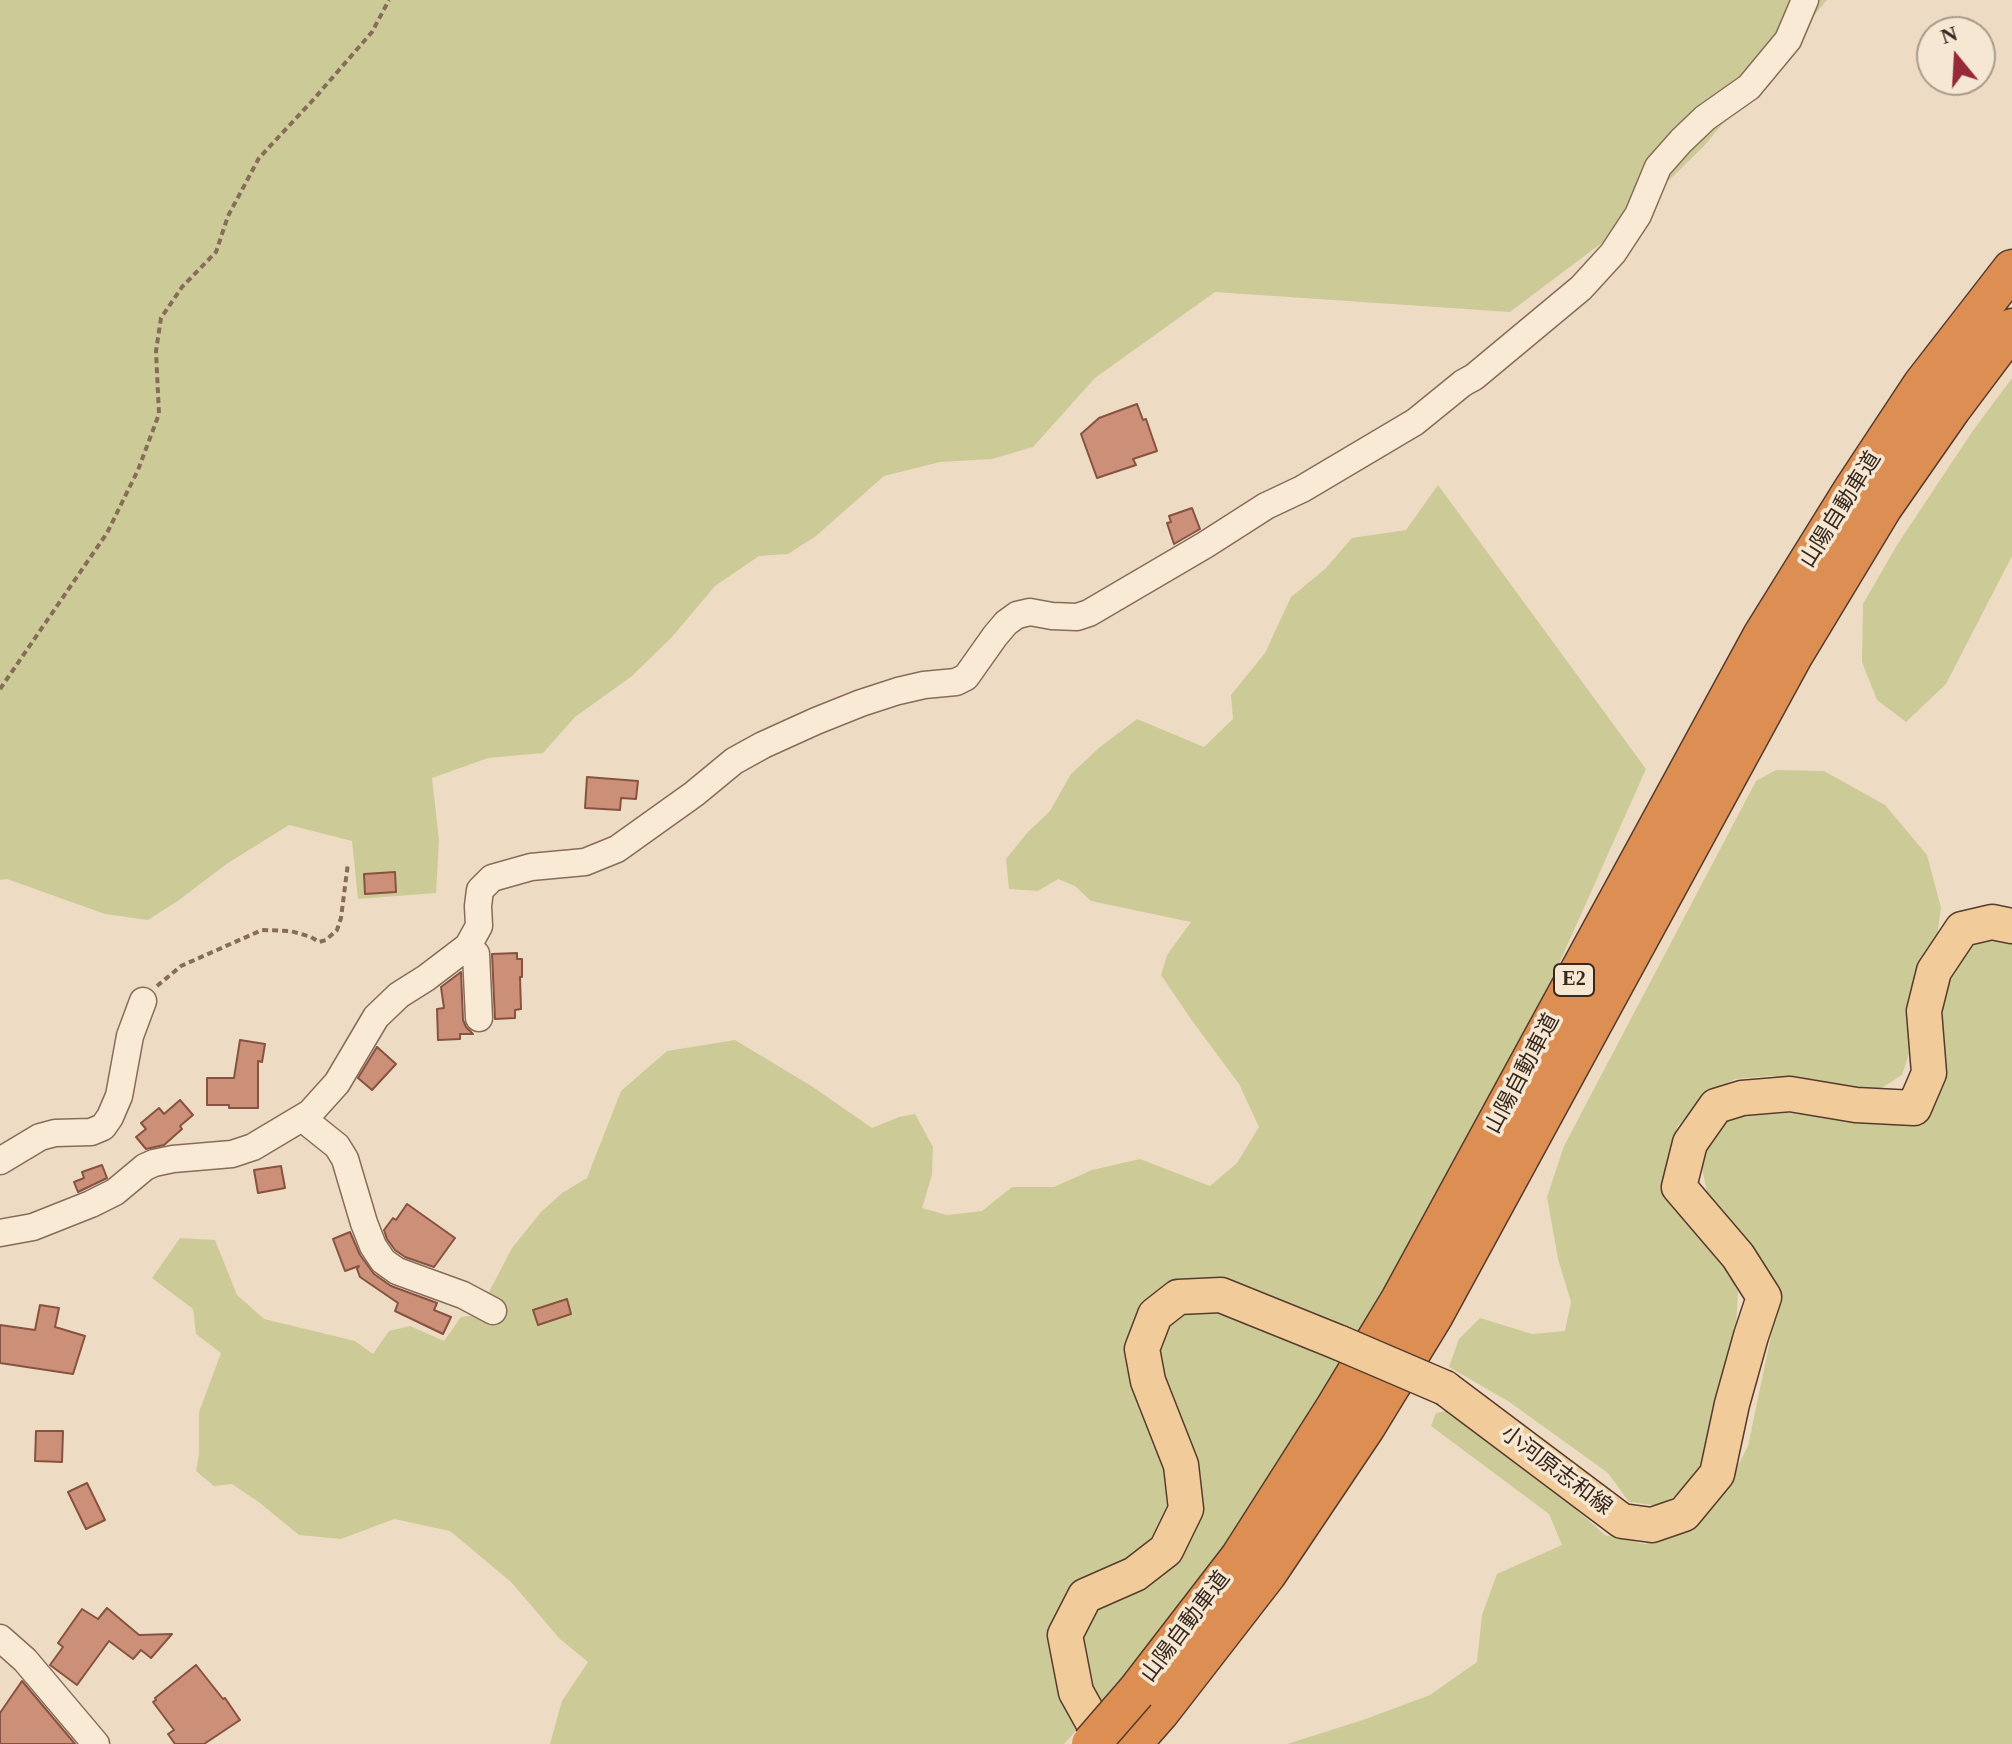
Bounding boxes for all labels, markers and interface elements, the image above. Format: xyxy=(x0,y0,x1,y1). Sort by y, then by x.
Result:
north arrow xyxy=(1916,16,1996,96)
text: N xyxy=(1938,20,1960,49)
street label: 山陽自動車道 xyxy=(1795,447,1887,573)
road number: E2 xyxy=(1554,964,1594,996)
street label: 山陽自動車道 xyxy=(1480,1010,1566,1138)
street label: 小河原志和線 xyxy=(1495,1421,1617,1521)
street label: 山陽自動車道 xyxy=(1136,1566,1236,1688)

